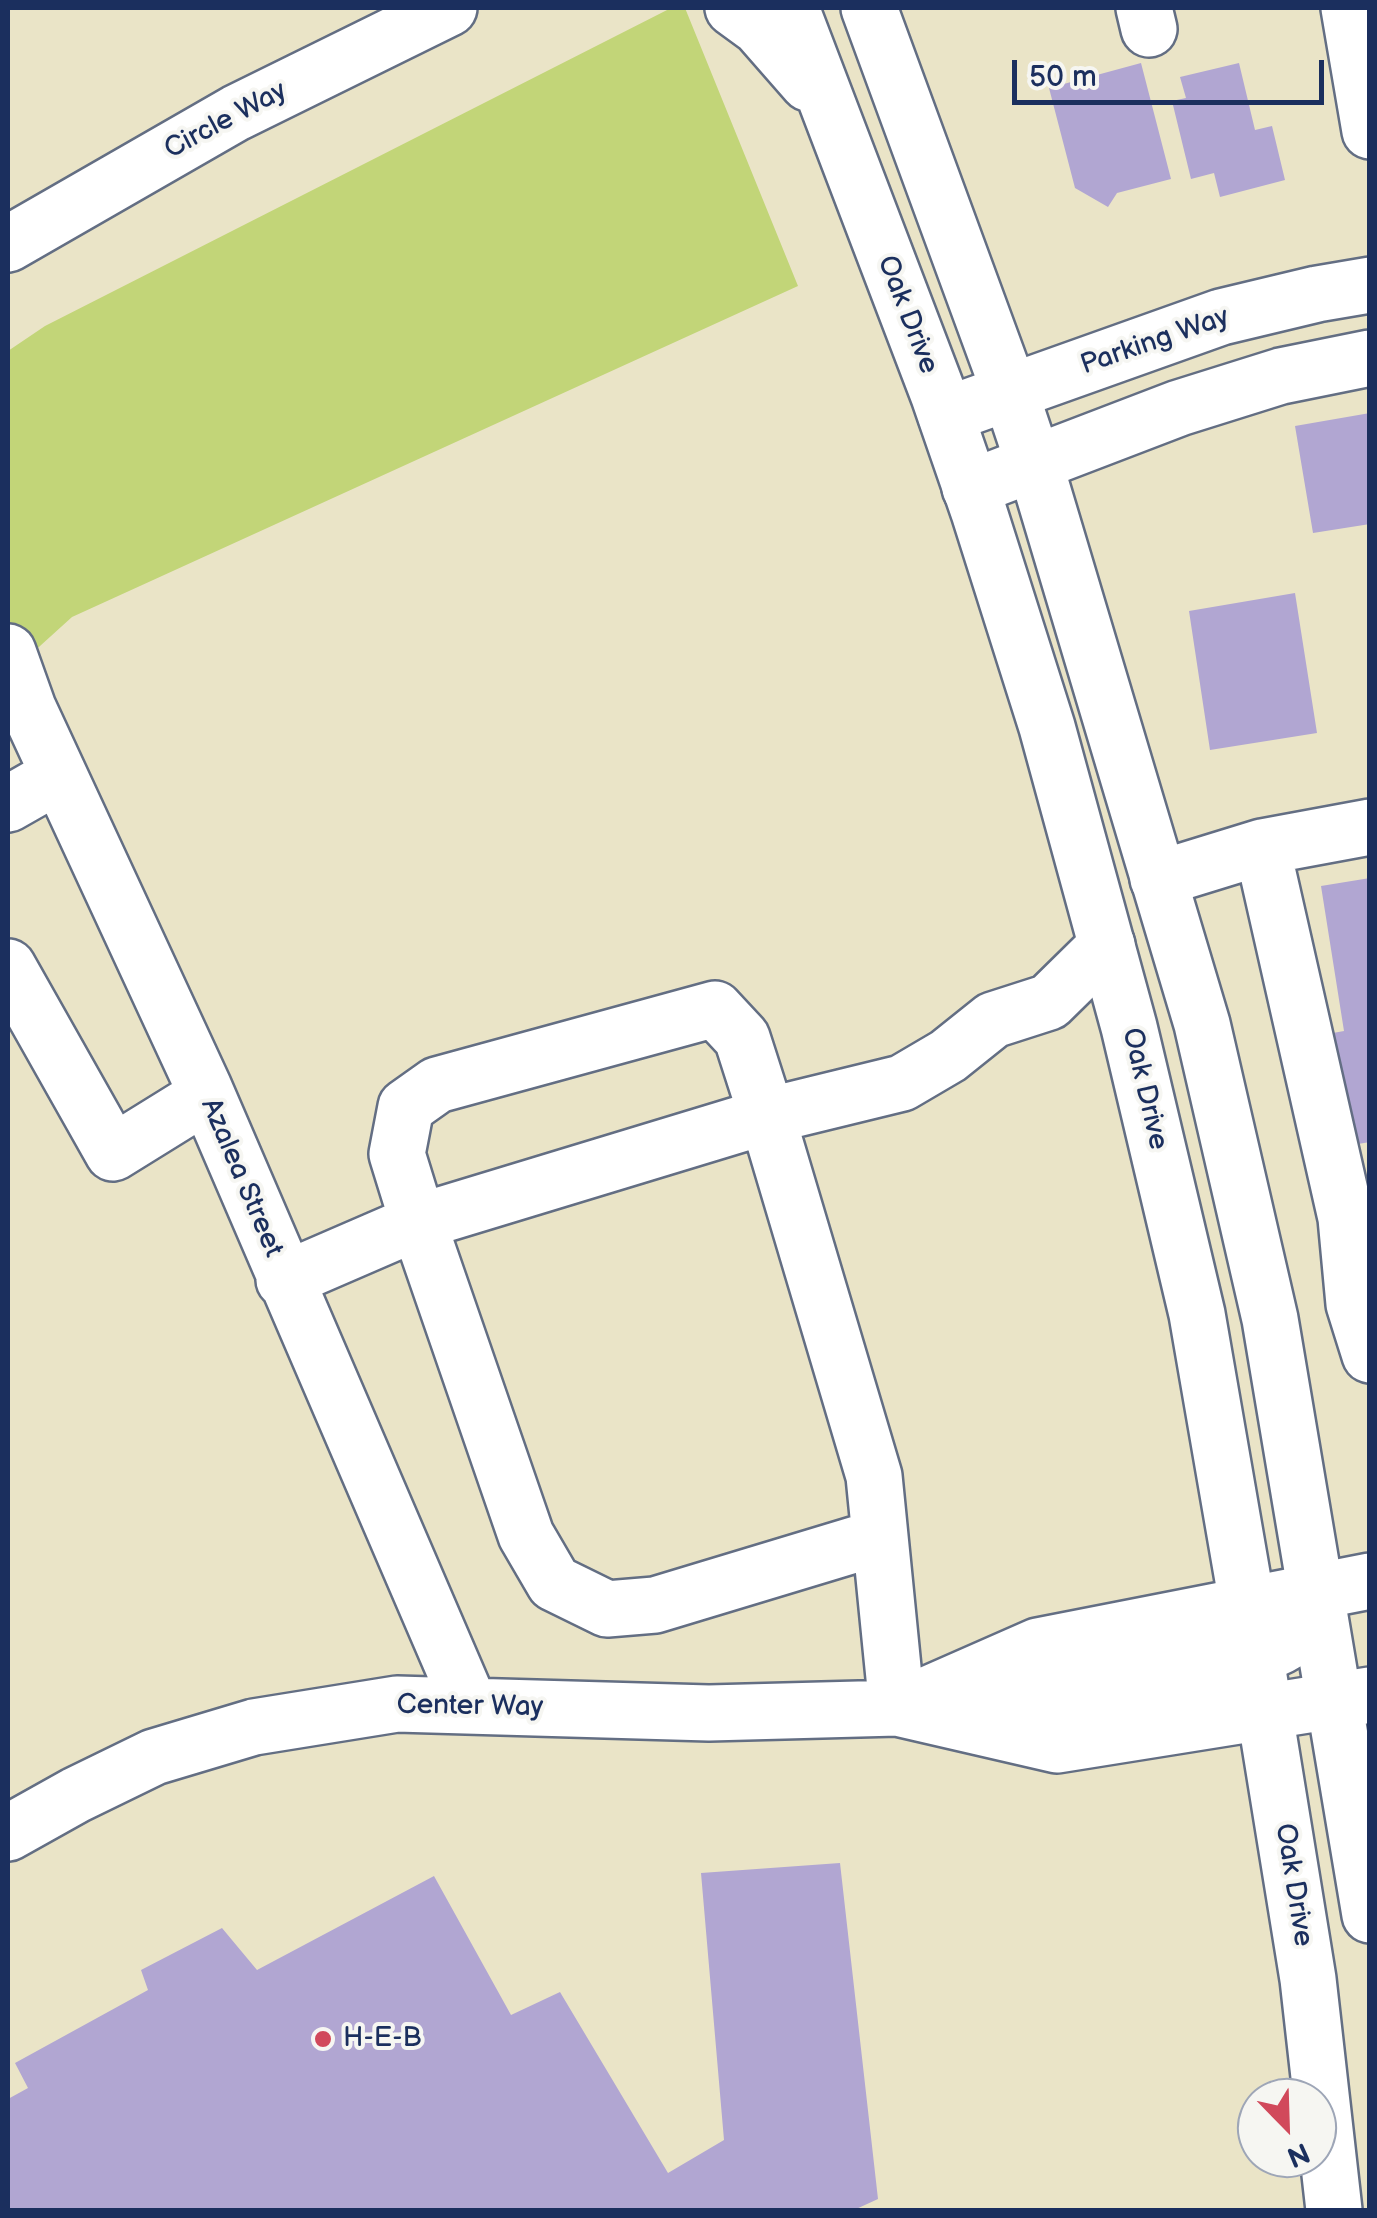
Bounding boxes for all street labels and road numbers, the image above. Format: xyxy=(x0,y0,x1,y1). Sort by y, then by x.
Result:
street label: Circle Way xyxy=(159,75,293,167)
street label: Oak Drive xyxy=(869,251,945,379)
street label: Parking Way xyxy=(1076,301,1234,383)
street label: Oak Drive xyxy=(1114,1025,1174,1153)
street label: Azalea Street xyxy=(193,1094,289,1262)
street label: Center Way xyxy=(396,1689,544,1725)
street label: Oak Drive xyxy=(1267,1821,1319,1949)

